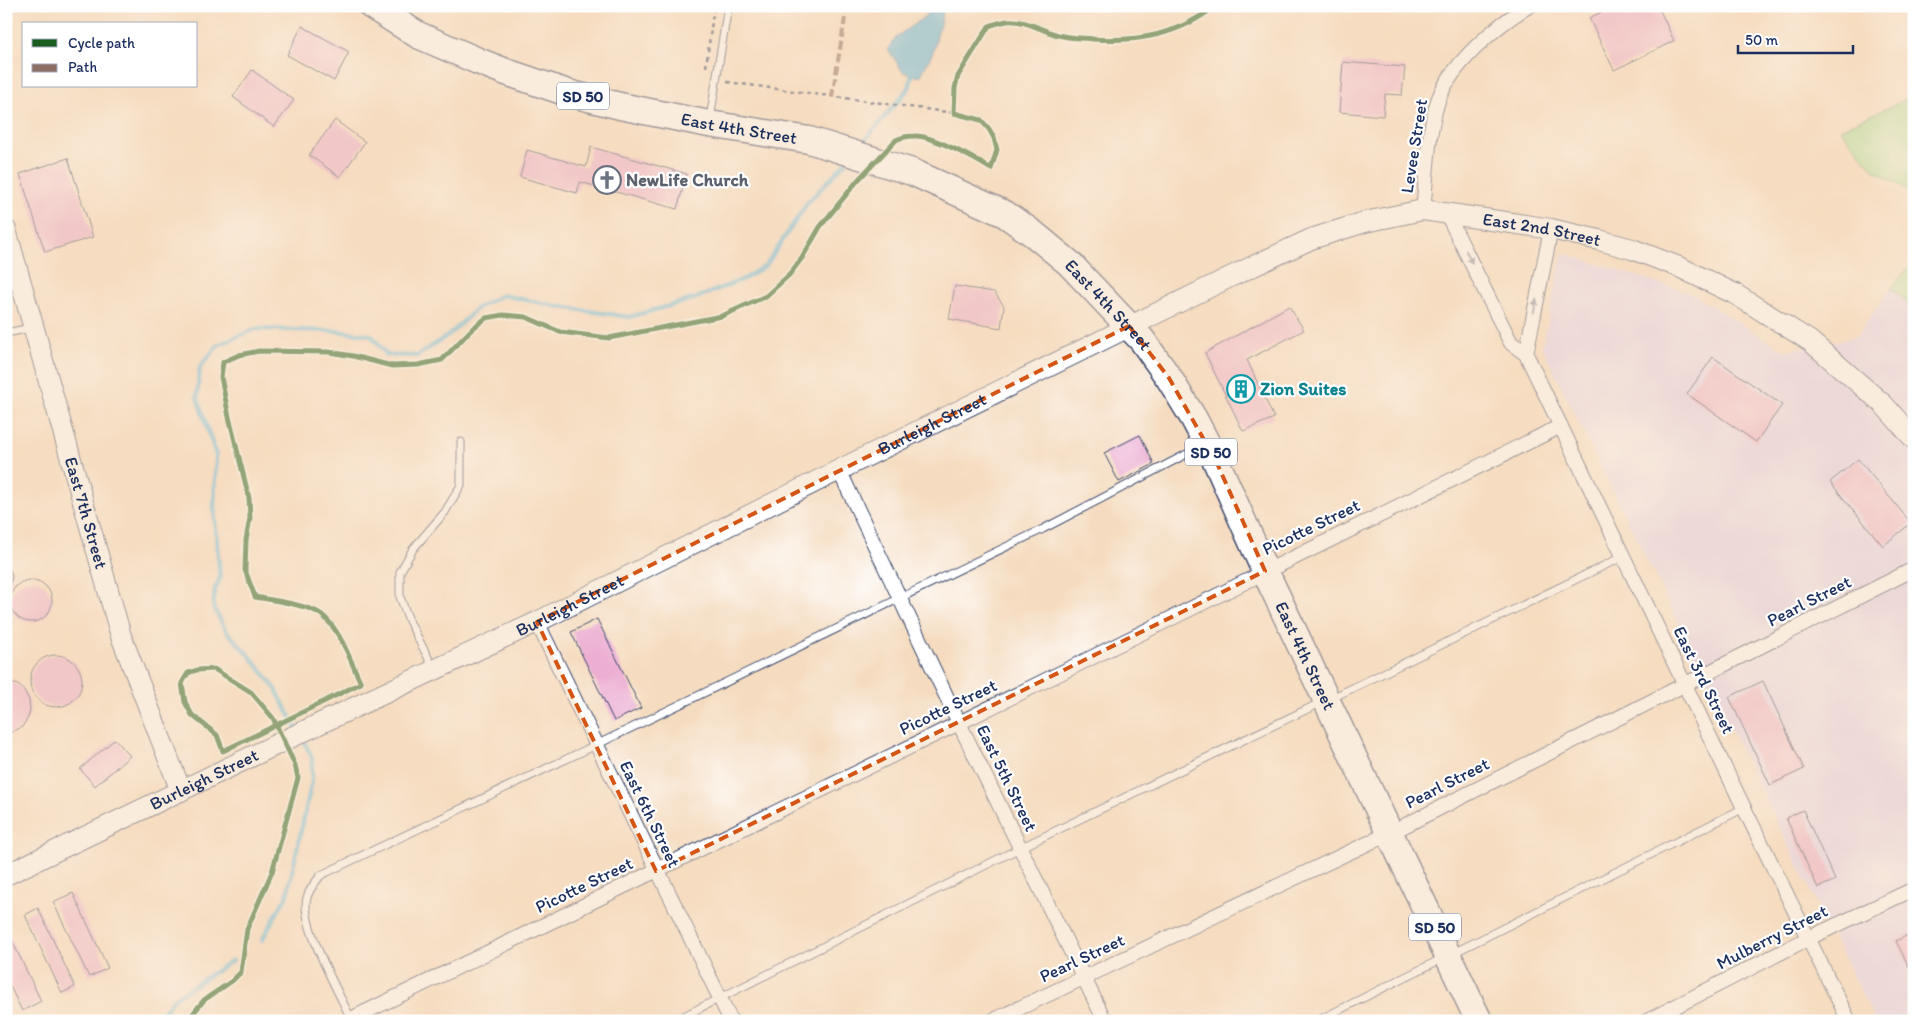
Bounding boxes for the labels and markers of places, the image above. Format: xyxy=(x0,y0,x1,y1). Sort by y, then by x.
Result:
church icon: NewLife Church xyxy=(592,165,622,195)
place label: NewLife Church xyxy=(626,169,749,191)
building icon: Zion Suites xyxy=(1226,374,1256,404)
place label: Zion Suites xyxy=(1260,378,1346,400)

